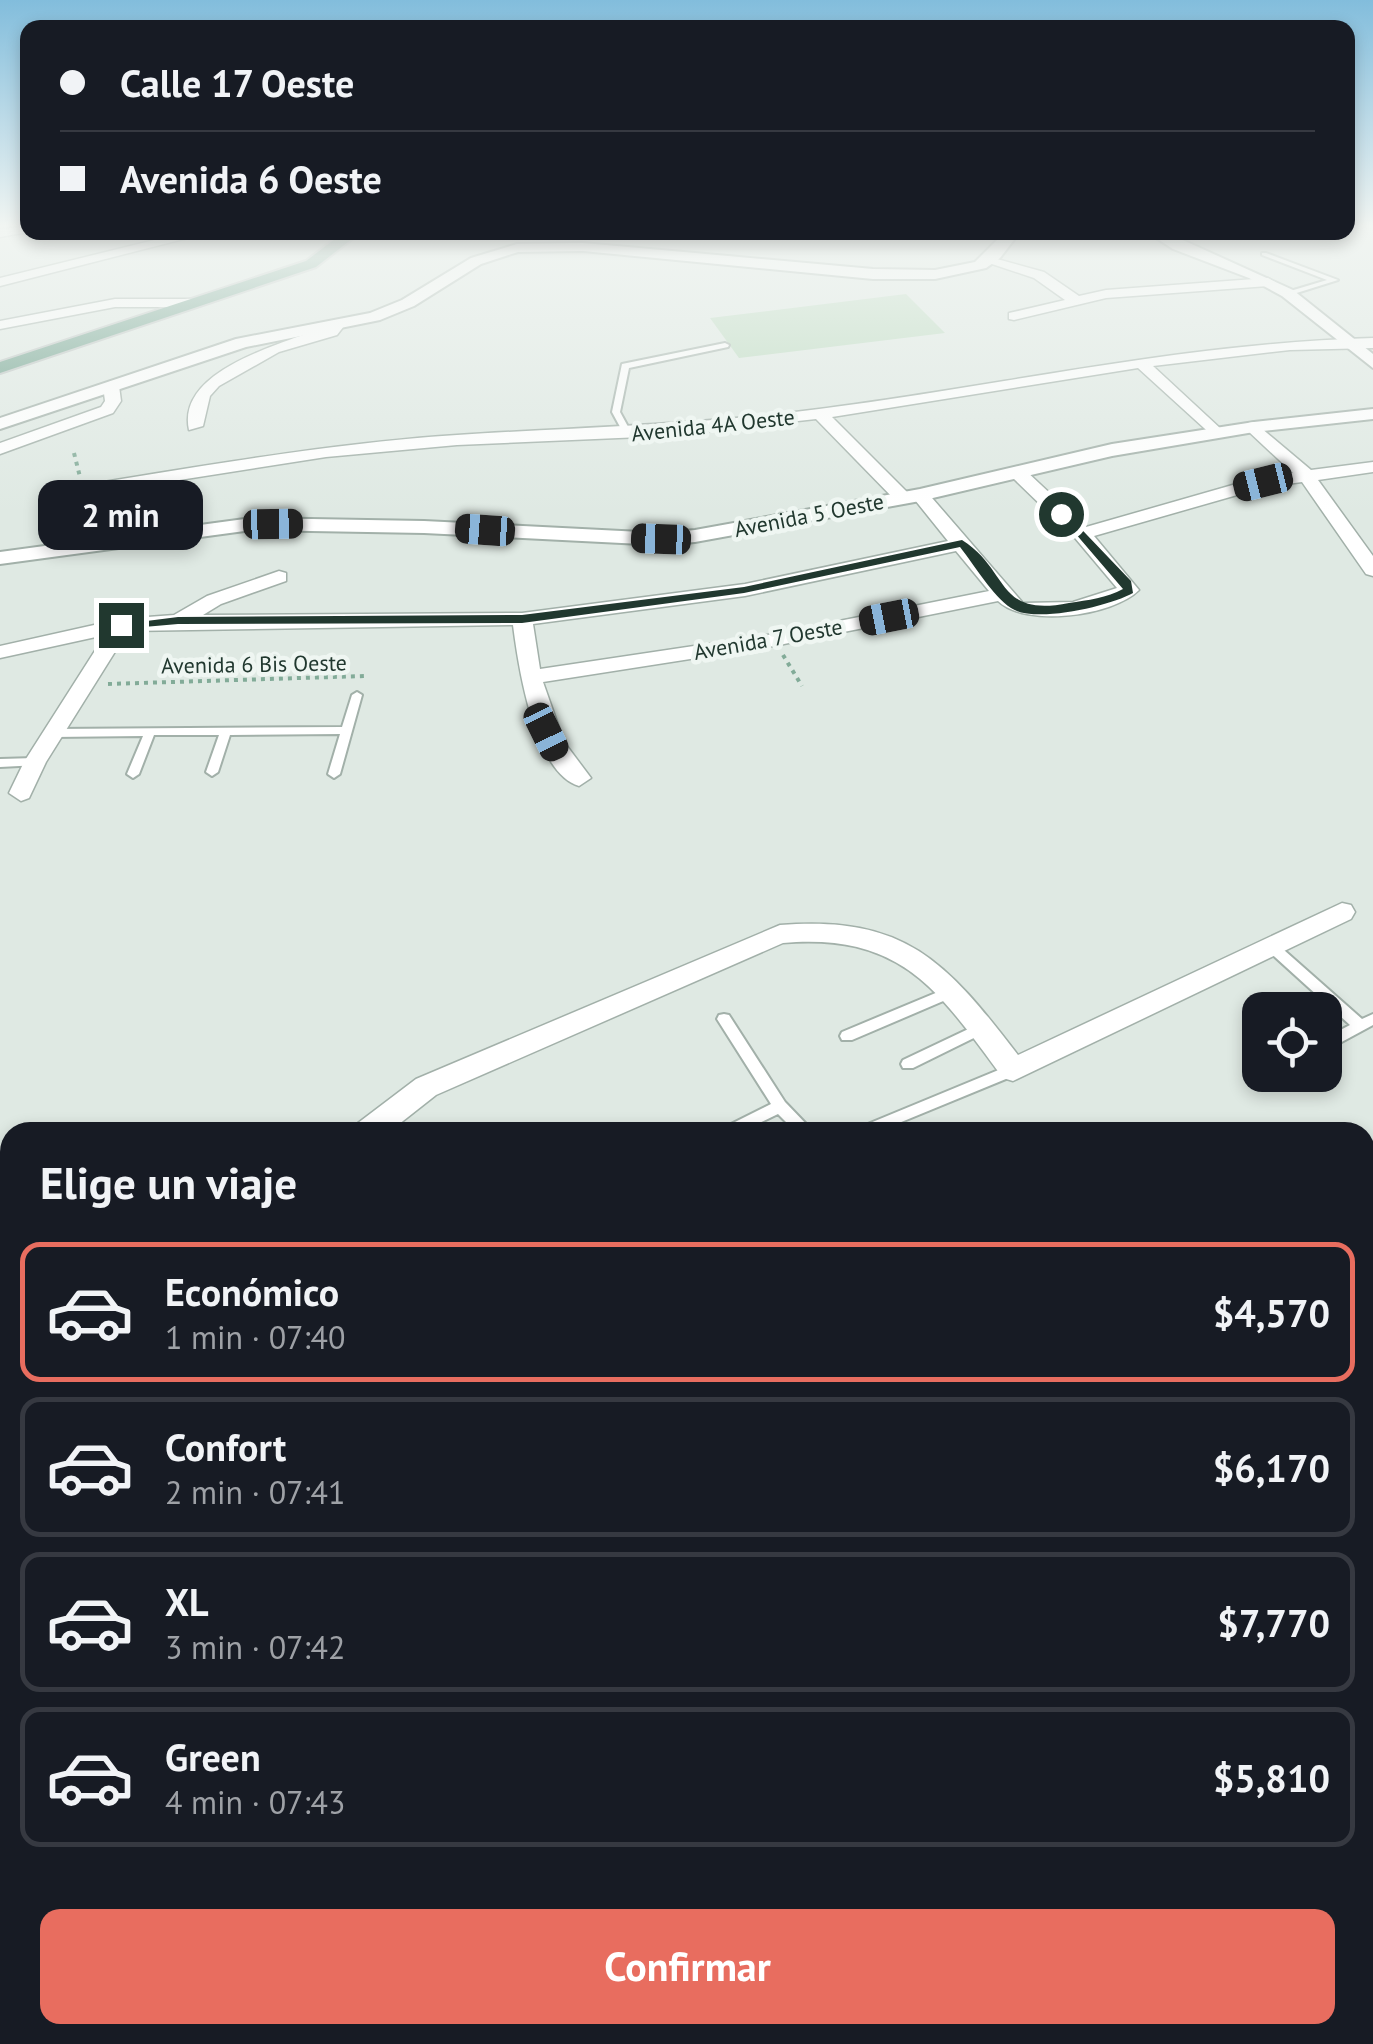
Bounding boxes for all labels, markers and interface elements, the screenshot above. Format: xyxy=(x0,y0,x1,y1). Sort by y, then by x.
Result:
text: Calle 17 Oeste xyxy=(120,58,354,107)
text: Avenida 6 Oeste xyxy=(120,154,382,203)
street label: Avenida 4A Oeste xyxy=(630,403,796,447)
car xyxy=(1230,460,1296,504)
callout: 2 min xyxy=(38,480,204,550)
street label: Avenida 5 Oeste xyxy=(732,487,886,543)
route start xyxy=(1039,492,1084,537)
text: 2 min xyxy=(81,494,160,536)
car xyxy=(243,508,303,540)
car xyxy=(454,513,516,547)
car xyxy=(630,523,692,555)
car xyxy=(857,597,921,637)
route end xyxy=(99,603,144,648)
street label: Avenida 7 Oeste xyxy=(691,612,845,666)
street label: Avenida 6 Bis Oeste xyxy=(161,648,347,680)
car xyxy=(519,698,573,766)
map controls xyxy=(1242,992,1342,1092)
button: locate xyxy=(1242,992,1342,1092)
text: Elige un viaje xyxy=(40,1153,297,1211)
icon: car xyxy=(45,1267,135,1357)
text: Económico xyxy=(165,1267,339,1316)
text: $4,570 xyxy=(1213,1288,1330,1337)
text: 1 min · 07:40 xyxy=(165,1316,345,1358)
icon: car xyxy=(45,1422,135,1512)
text: Confort xyxy=(165,1422,286,1471)
text: $6,170 xyxy=(1213,1443,1330,1492)
text: 2 min · 07:41 xyxy=(165,1471,345,1513)
icon: car xyxy=(45,1577,135,1667)
text: XL xyxy=(165,1577,209,1626)
text: $7,770 xyxy=(1217,1598,1330,1647)
text: 3 min · 07:42 xyxy=(165,1626,345,1668)
icon: car xyxy=(45,1732,135,1822)
text: Green xyxy=(165,1732,261,1781)
text: $5,810 xyxy=(1213,1753,1330,1802)
text: 4 min · 07:43 xyxy=(165,1781,345,1823)
button: Confirmar xyxy=(40,1909,1335,2024)

